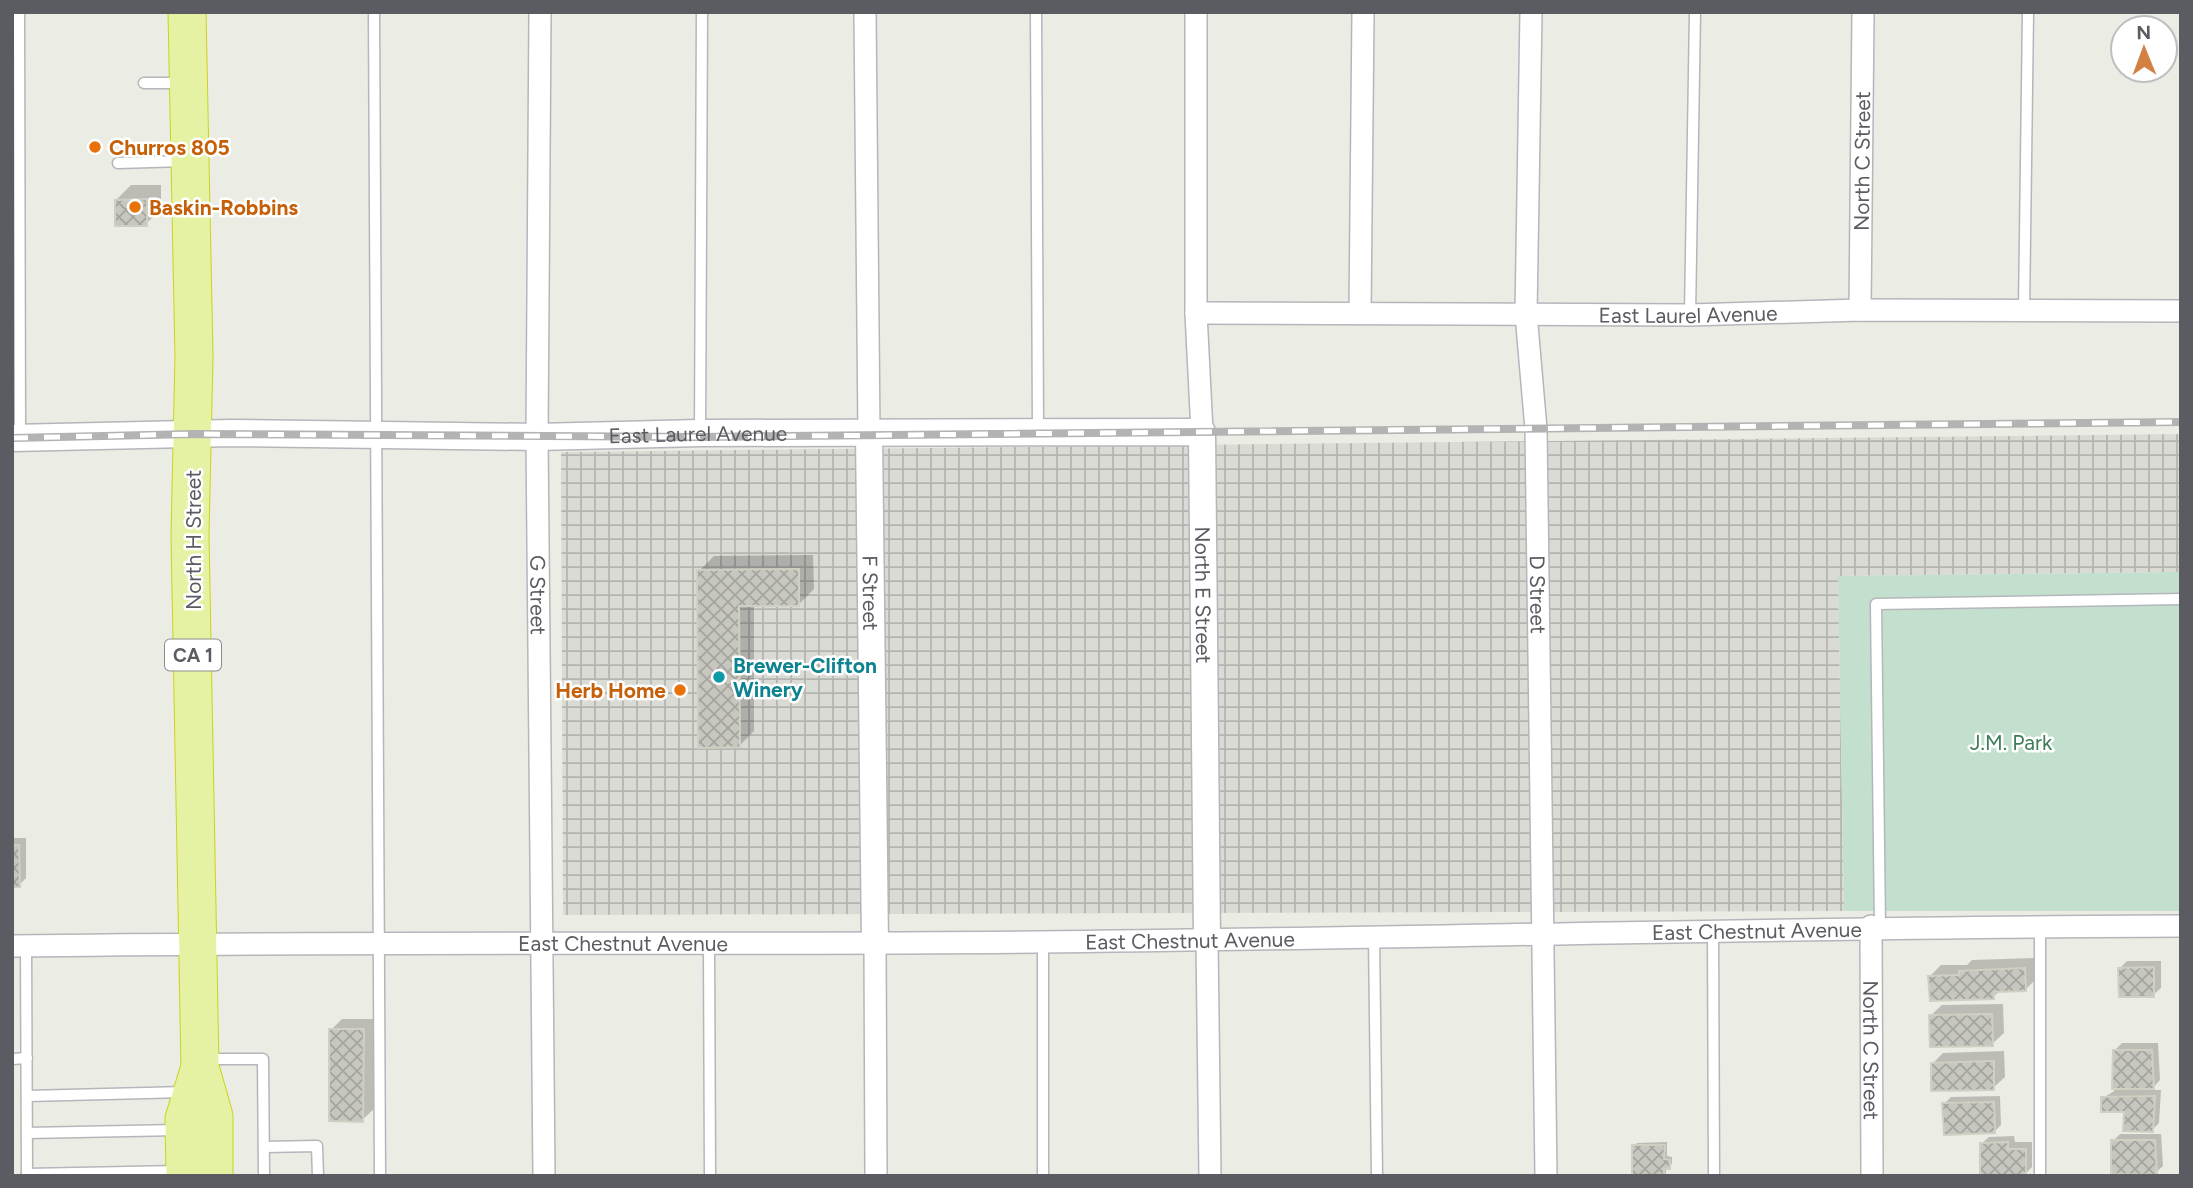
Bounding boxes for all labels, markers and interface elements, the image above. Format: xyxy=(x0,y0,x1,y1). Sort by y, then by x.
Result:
north arrow xyxy=(2109,14,2179,84)
text: N xyxy=(2136,21,2151,44)
street label: North C Street xyxy=(1848,91,1875,231)
place label: Churros 805 xyxy=(109,135,230,160)
marker: Churros 805 xyxy=(87,139,103,155)
place label: Baskin-Robbins xyxy=(149,195,298,220)
marker: Baskin-Robbins xyxy=(127,199,143,215)
street label: East Laurel Avenue xyxy=(1599,300,1778,328)
street label: East Laurel Avenue xyxy=(608,420,787,448)
street label: North H Street xyxy=(181,470,206,610)
street label: North E Street xyxy=(1190,526,1217,663)
street label: G Street xyxy=(526,555,551,635)
street label: F Street xyxy=(858,555,884,631)
street label: D Street xyxy=(1525,555,1551,634)
road number: CA 1 xyxy=(165,640,221,670)
place label: Brewer-Clifton Winery xyxy=(733,653,877,702)
marker: Brewer-Clifton Winery xyxy=(711,669,727,685)
place label: Herb Home xyxy=(555,678,666,703)
marker: Herb Home xyxy=(672,682,688,698)
park label: J.M. Park xyxy=(1970,730,2053,755)
street label: East Chestnut Avenue xyxy=(1652,916,1862,945)
street label: East Chestnut Avenue xyxy=(1085,926,1295,954)
street label: East Chestnut Avenue xyxy=(518,931,728,956)
street label: North C Street xyxy=(1859,980,1884,1120)

